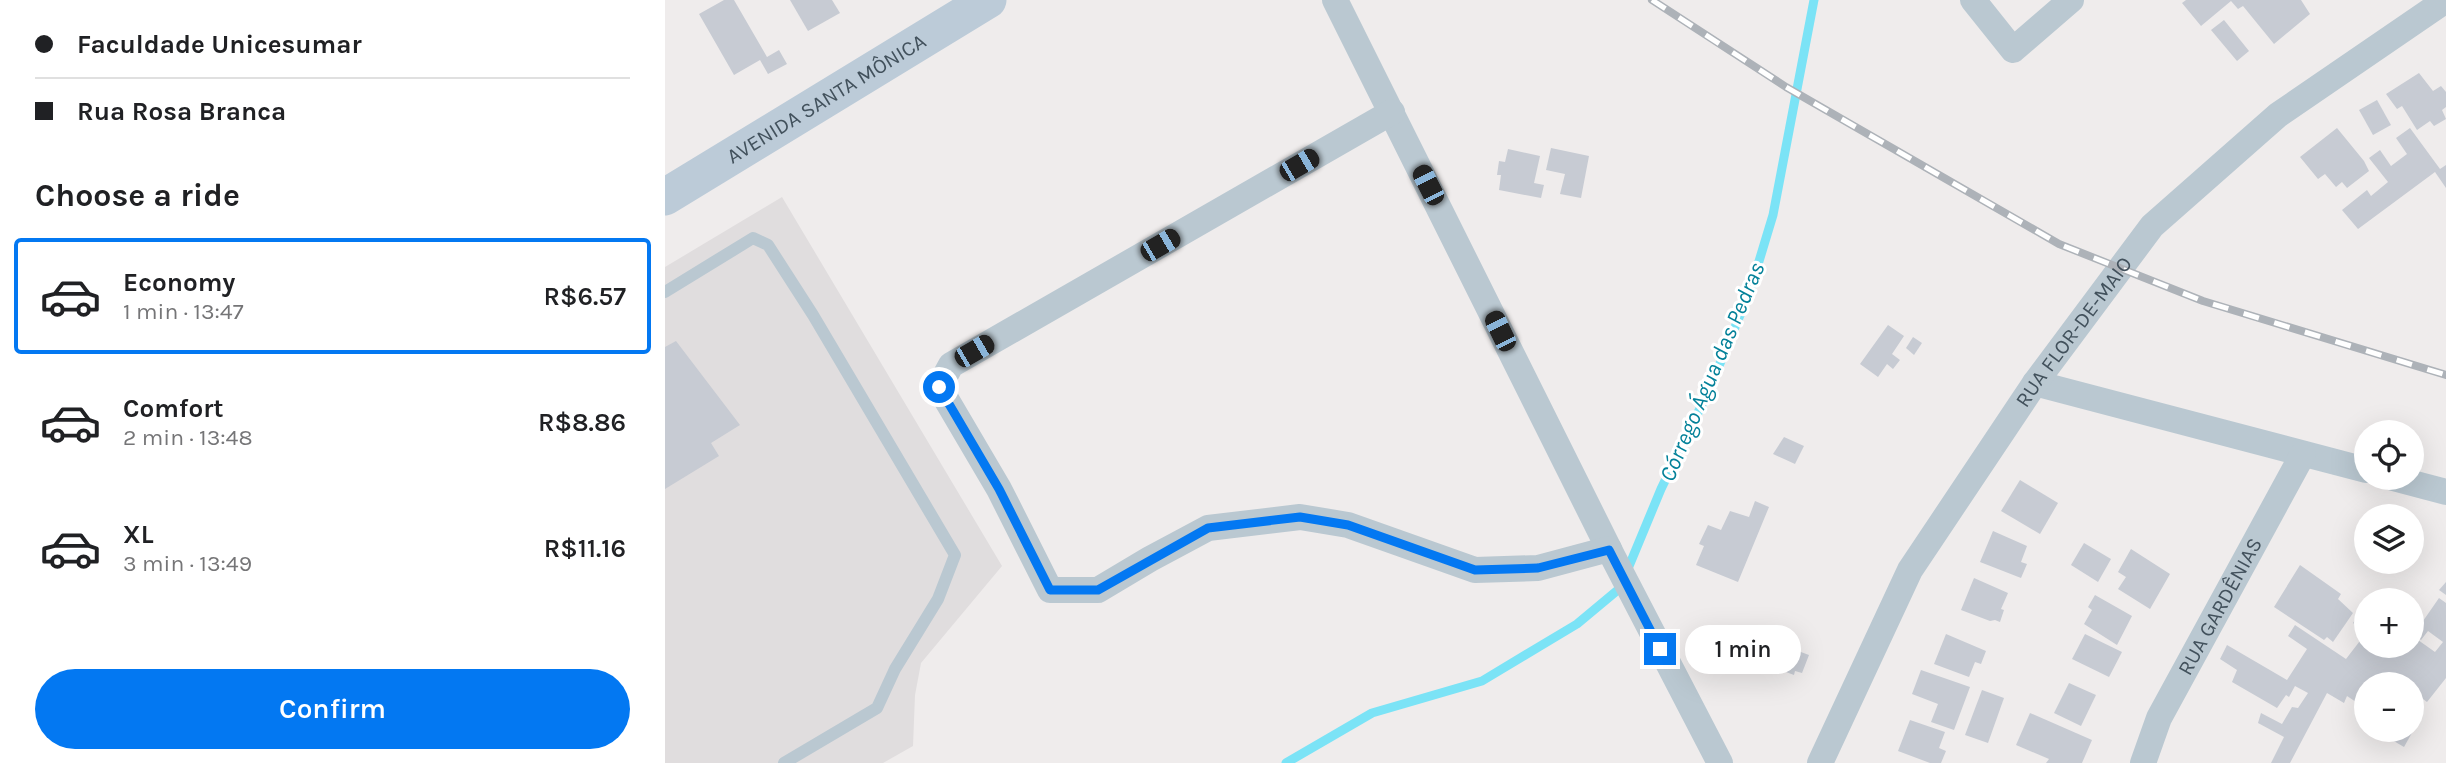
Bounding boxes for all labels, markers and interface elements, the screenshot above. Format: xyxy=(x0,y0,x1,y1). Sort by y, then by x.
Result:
text: Faculdade Unicesumar xyxy=(77,29,362,60)
street label: AVENIDA SANTA MÔNICA xyxy=(722,29,930,168)
text: Rua Rosa Branca xyxy=(77,96,286,127)
car xyxy=(1276,145,1323,185)
car xyxy=(1410,162,1447,208)
text: Choose a ride xyxy=(35,177,240,214)
car xyxy=(1137,225,1184,265)
street label: RUA FLOR-DE-MAIO xyxy=(2010,252,2137,411)
water label: Córrego Água das Pedras xyxy=(1654,258,1770,486)
icon: car xyxy=(39,265,102,328)
text: Economy xyxy=(123,267,235,298)
text: R$6.57 xyxy=(543,281,626,312)
text: 1 min · 13:47 xyxy=(123,298,243,325)
car xyxy=(1482,308,1519,354)
car xyxy=(951,331,998,371)
route start xyxy=(923,371,955,403)
icon: car xyxy=(39,391,102,454)
text: Comfort xyxy=(123,393,224,424)
text: R$8.86 xyxy=(538,407,626,438)
map controls xyxy=(2354,420,2424,742)
button: locate xyxy=(2354,420,2424,490)
text: 2 min · 13:48 xyxy=(123,424,253,451)
button: layers xyxy=(2354,504,2424,574)
icon: car xyxy=(39,517,102,580)
text: XL xyxy=(123,519,154,550)
text: R$11.16 xyxy=(544,533,626,564)
street label: RUA GARDÊNIAS xyxy=(2173,533,2267,679)
text: 3 min · 13:49 xyxy=(123,550,252,577)
button: + xyxy=(2354,588,2424,658)
callout: 1 min xyxy=(1685,624,1800,674)
route end xyxy=(1644,633,1676,665)
text: 1 min xyxy=(1714,636,1772,663)
button: Confirm xyxy=(35,669,630,749)
button: − xyxy=(2354,672,2424,742)

